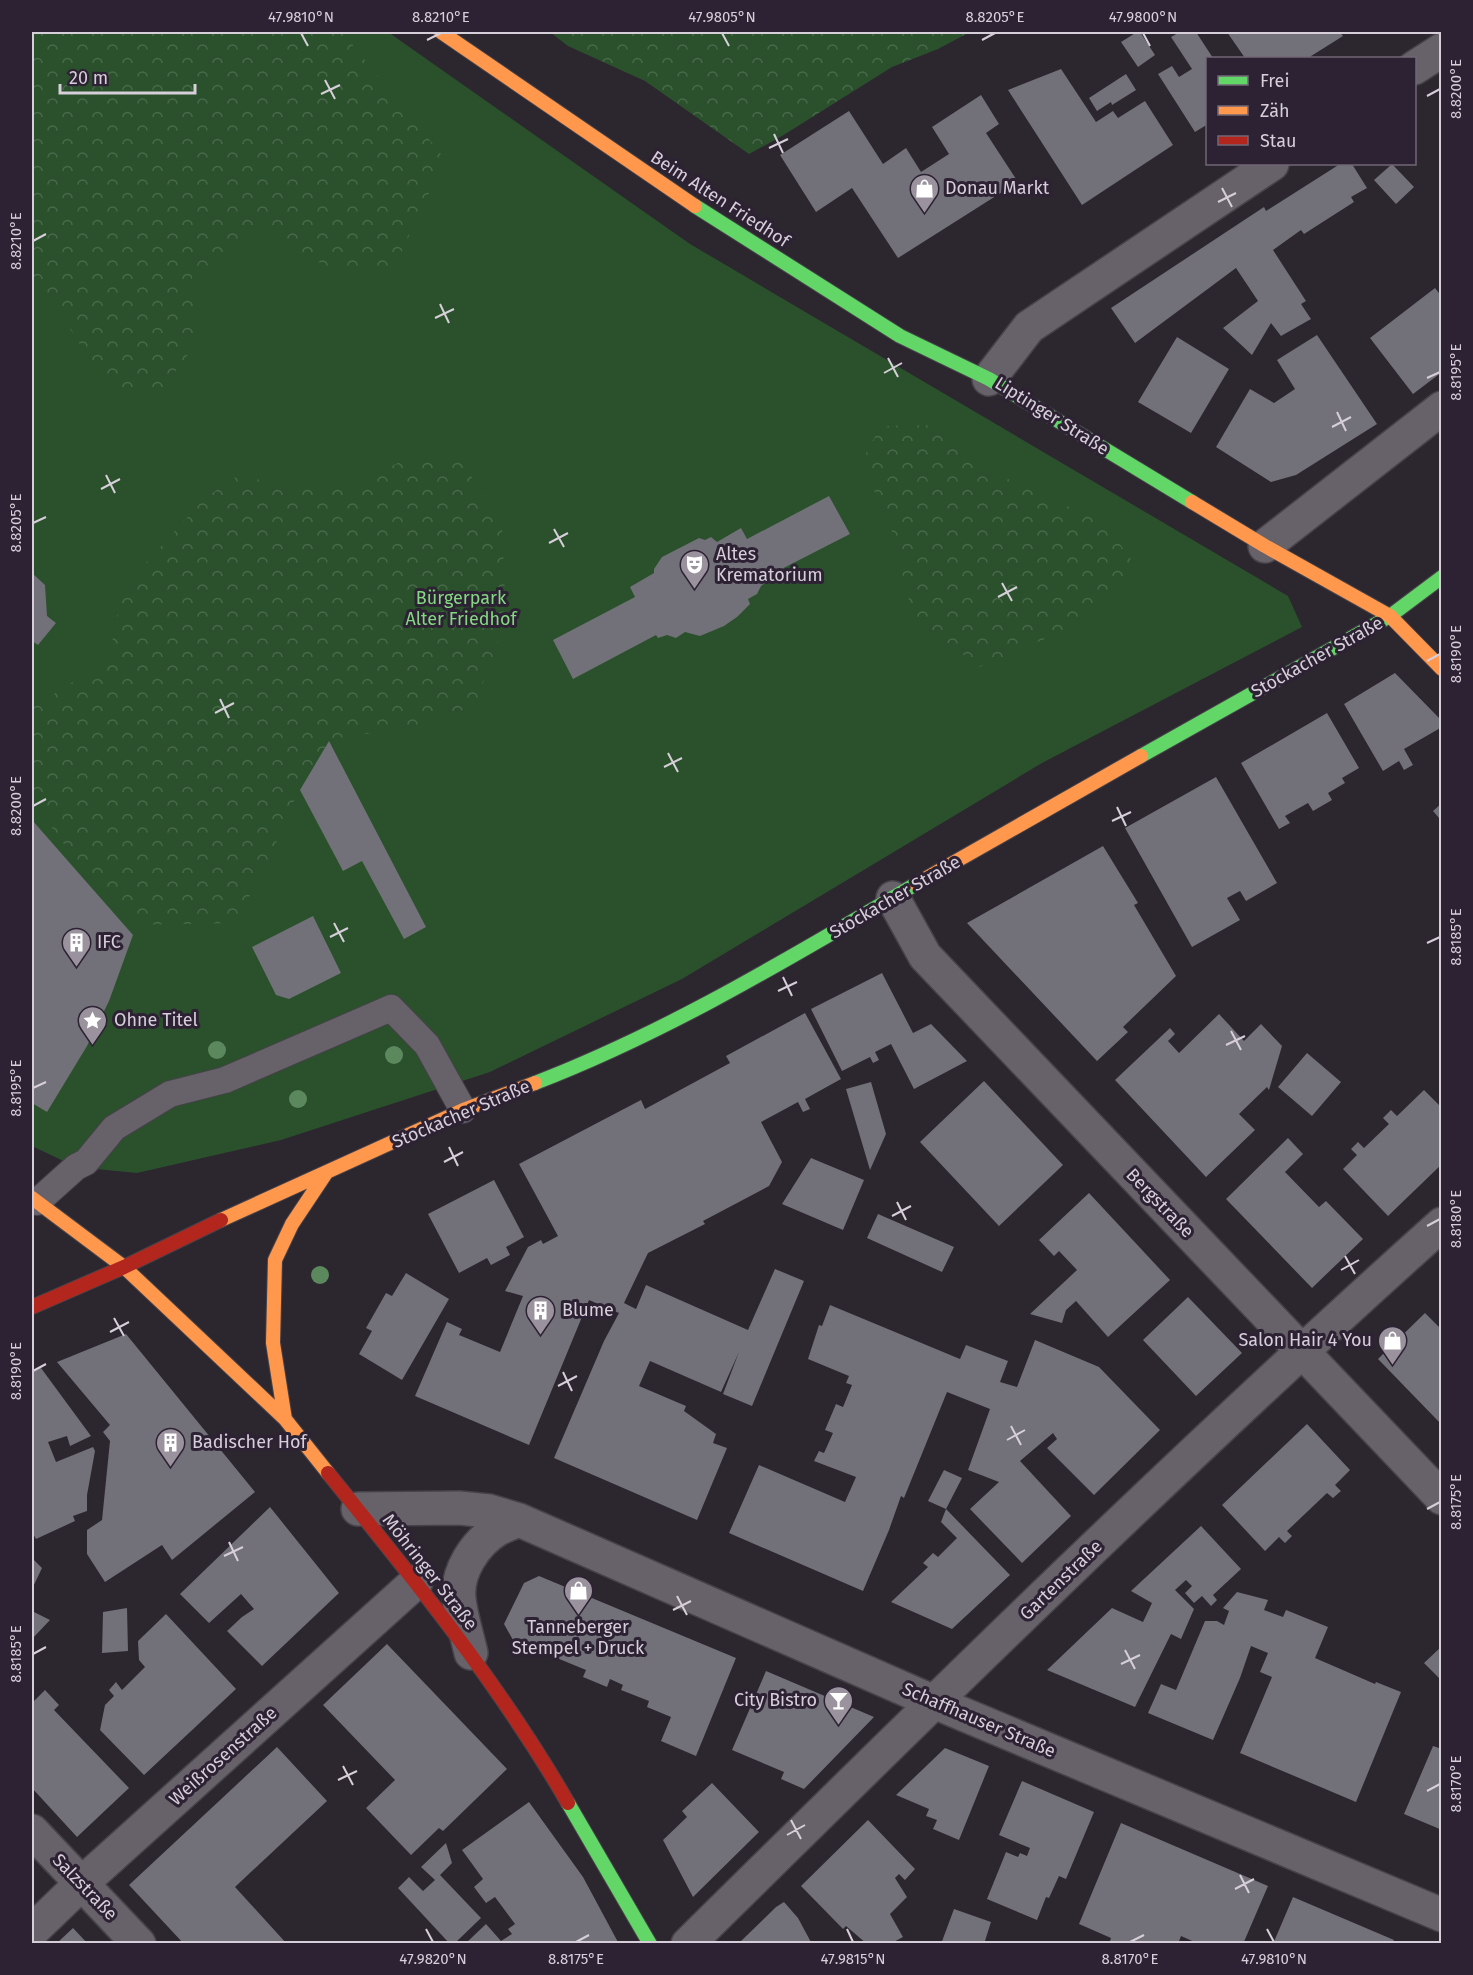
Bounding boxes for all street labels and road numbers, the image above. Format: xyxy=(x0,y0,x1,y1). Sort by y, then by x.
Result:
street label: Beim Alten Friedhof xyxy=(647,146,795,253)
street label: Liptinger Straße xyxy=(991,372,1113,460)
street label: Stockacher Straße xyxy=(1247,612,1387,702)
street label: Stockacher Straße xyxy=(826,851,964,943)
street label: Stockacher Straße xyxy=(389,1075,533,1153)
street label: Bergstraße xyxy=(1121,1164,1199,1242)
street label: Möhringer Straße xyxy=(378,1510,482,1634)
street label: Gartenstraße xyxy=(1015,1535,1107,1625)
street label: Schaffhauser Straße xyxy=(899,1678,1059,1762)
street label: Weißrosenstraße xyxy=(165,1702,281,1810)
street label: Salzstraße xyxy=(48,1849,122,1925)

